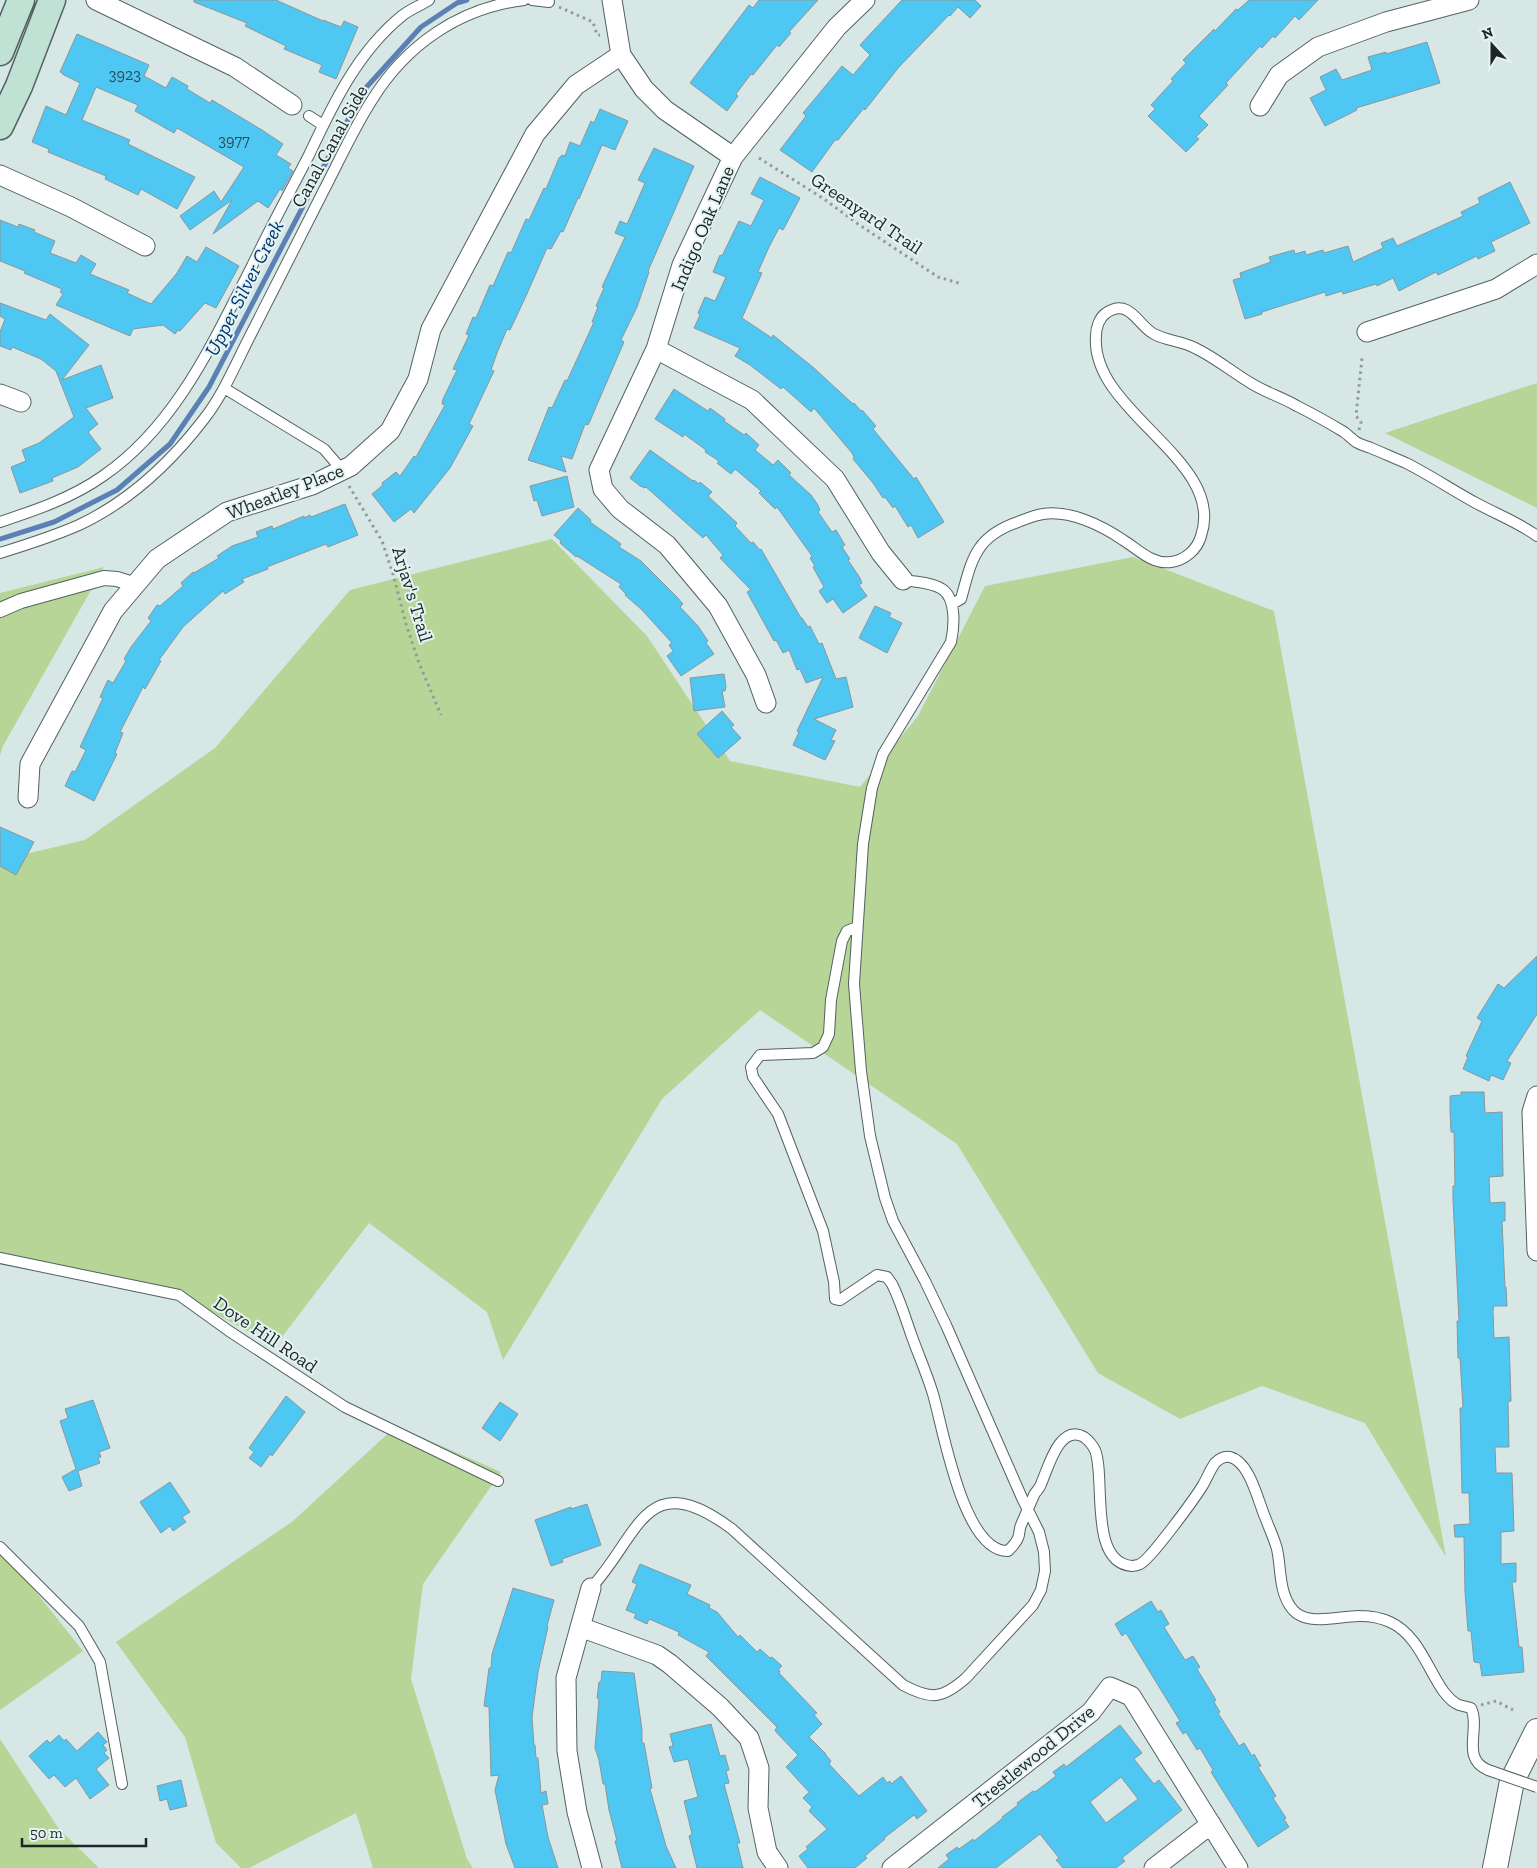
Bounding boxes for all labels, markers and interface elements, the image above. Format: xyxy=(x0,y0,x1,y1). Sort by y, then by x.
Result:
north arrow xyxy=(1467,20,1517,70)
text: N xyxy=(1480,23,1496,43)
house number: 3923 xyxy=(109,65,141,84)
street label: Canal Canal Side xyxy=(286,81,373,212)
house number: 3977 xyxy=(218,131,250,150)
street label: Indigo Oak Lane xyxy=(666,162,739,294)
street label: Greenyard Trail xyxy=(807,168,927,259)
water label: Upper Silver Creek xyxy=(199,216,289,360)
street label: Wheatley Place xyxy=(223,459,347,524)
street label: Arjav's Trail xyxy=(387,544,438,645)
street label: Dove Hill Road xyxy=(209,1291,323,1378)
street label: Trestlewood Drive xyxy=(967,1700,1099,1813)
scale bar xyxy=(22,1816,146,1848)
text: 50 m xyxy=(30,1824,63,1842)

